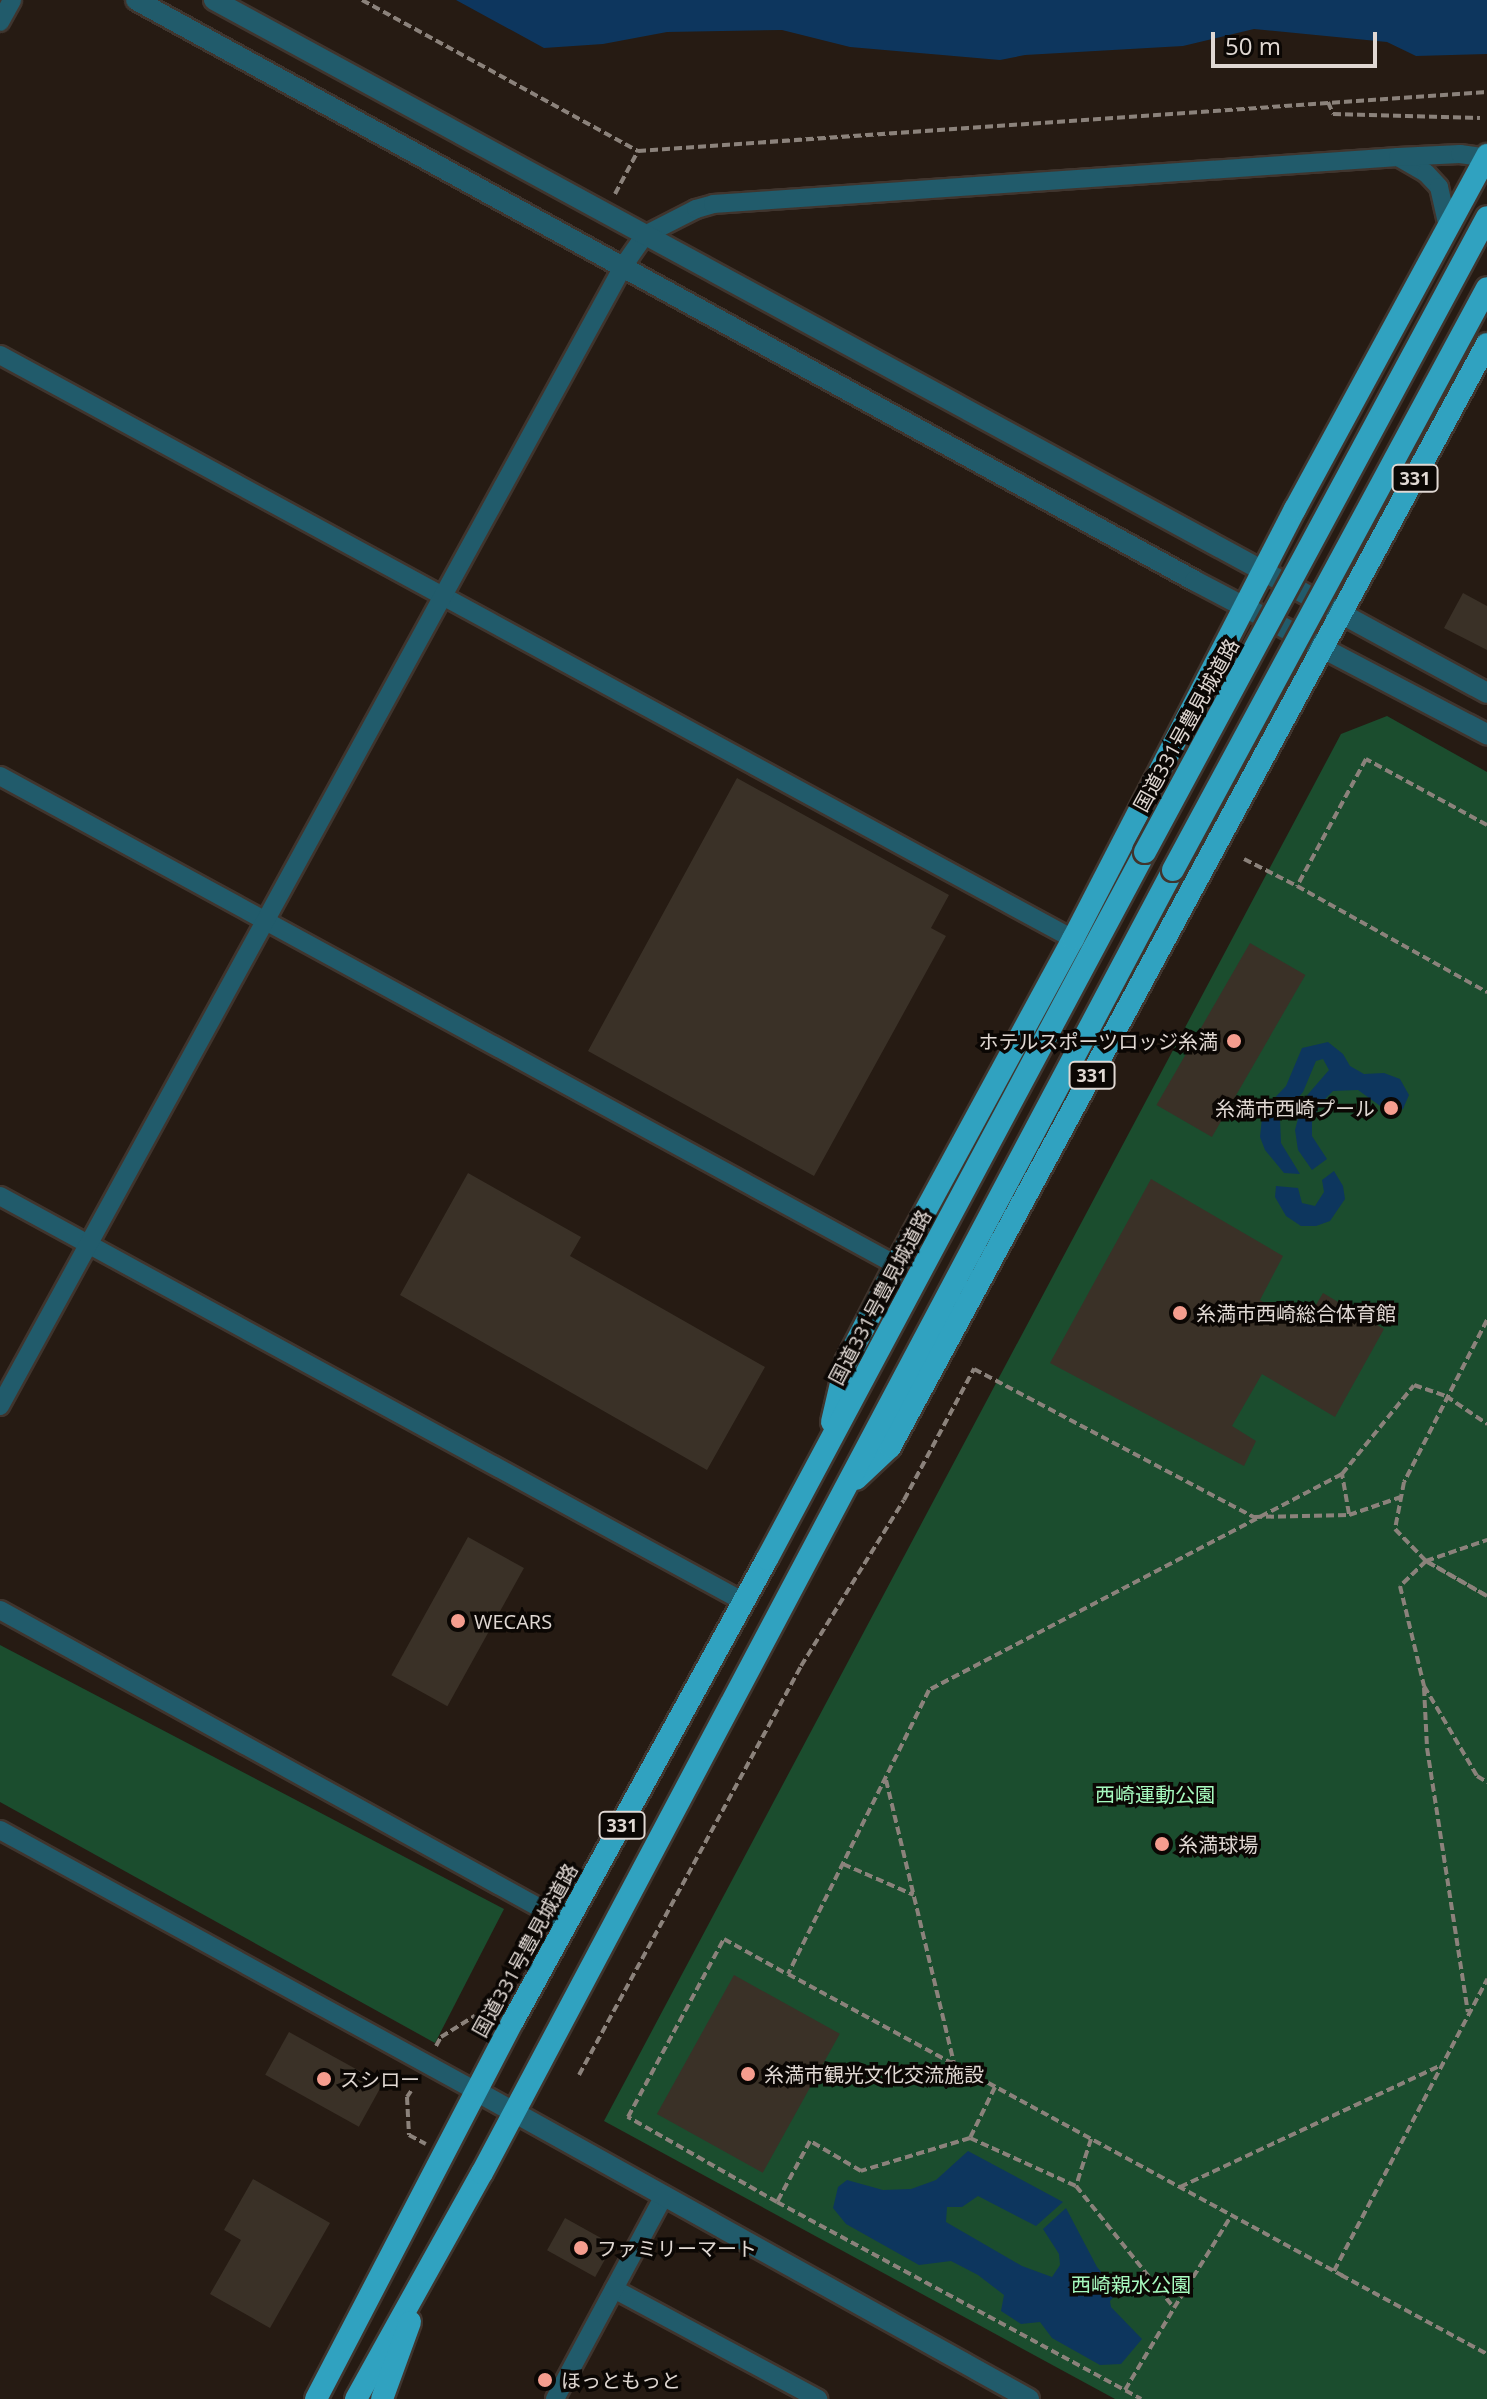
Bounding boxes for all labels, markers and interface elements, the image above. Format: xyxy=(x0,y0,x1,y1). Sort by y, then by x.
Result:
scale bar xyxy=(1215,16,1381,66)
text: 50 m xyxy=(1225,29,1281,62)
road number: 331 xyxy=(1391,464,1439,492)
street label: 国道331号豊見城道路 xyxy=(1128,634,1244,816)
place label: ホテルスポーツロッジ糸満 xyxy=(978,1029,1218,1053)
marker: ホテルスポーツロッジ糸満 xyxy=(1225,1032,1243,1050)
road number: 331 xyxy=(1068,1061,1116,1089)
place label: 糸満市西崎プール xyxy=(1215,1096,1375,1120)
marker: 糸満市西崎プール xyxy=(1382,1099,1400,1117)
street label: 国道331号豊見城道路 xyxy=(824,1206,936,1388)
place label: 糸満市西崎総合体育館 xyxy=(1196,1301,1396,1325)
marker: 糸満市西崎総合体育館 xyxy=(1171,1304,1189,1322)
place label: WECARS xyxy=(474,1609,552,1633)
marker: WECARS xyxy=(449,1612,467,1630)
park label: 西崎運動公園 xyxy=(1095,1782,1215,1806)
road number: 331 xyxy=(598,1811,646,1839)
place label: 糸満球場 xyxy=(1178,1832,1258,1856)
marker: 糸満球場 xyxy=(1153,1835,1171,1853)
street label: 国道331号豊見城道路 xyxy=(467,1859,583,2041)
place label: 糸満市観光文化交流施設 xyxy=(764,2062,984,2086)
marker: 糸満市観光文化交流施設 xyxy=(739,2065,757,2083)
place label: スシロー xyxy=(340,2067,420,2091)
marker: スシロー xyxy=(315,2070,333,2088)
place label: ファミリーマート xyxy=(597,2236,757,2260)
marker: ファミリーマート xyxy=(572,2239,590,2257)
park label: 西崎親水公園 xyxy=(1071,2272,1191,2296)
place label: ほっともっと xyxy=(561,2368,681,2392)
marker: ほっともっと xyxy=(536,2371,554,2389)

